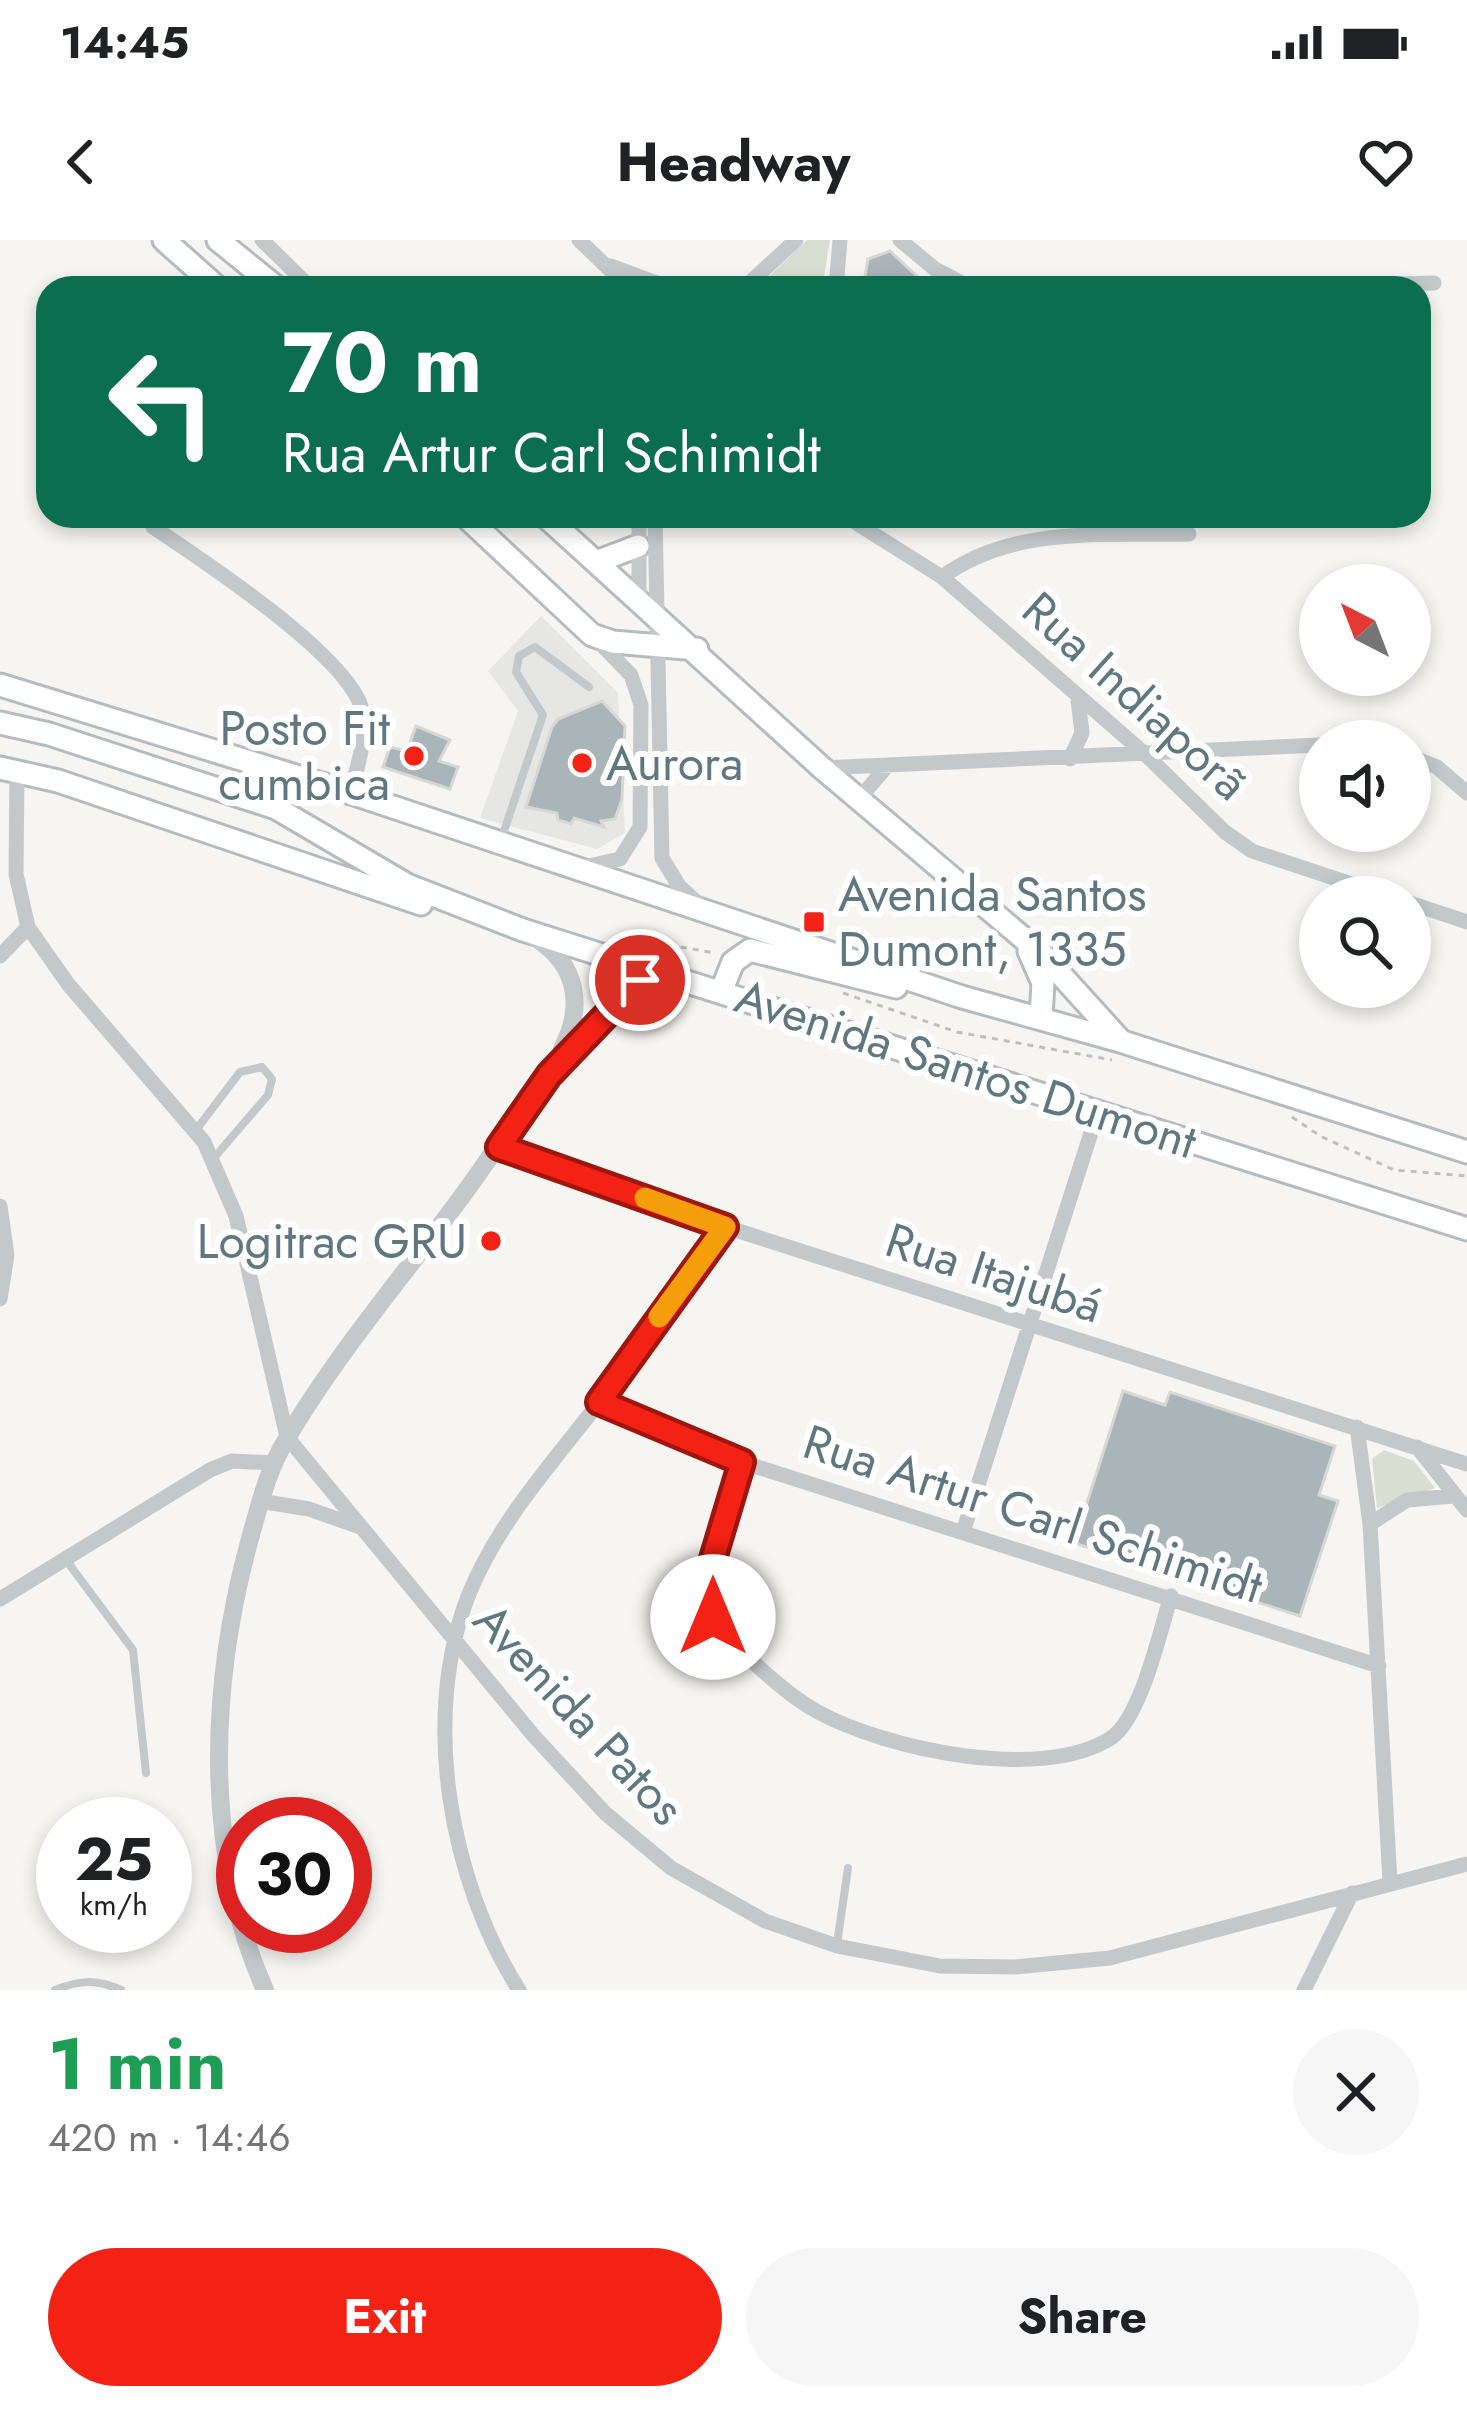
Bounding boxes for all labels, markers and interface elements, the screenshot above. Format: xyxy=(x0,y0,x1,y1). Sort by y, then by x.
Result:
text: 14:45 xyxy=(60,10,189,75)
text: Headway xyxy=(617,123,850,201)
icon: back xyxy=(48,129,114,195)
icon: heart xyxy=(1353,129,1419,195)
text: 70 m xyxy=(282,302,482,424)
icon: left xyxy=(84,324,240,480)
text: Rua Artur Carl Schimidt xyxy=(282,414,821,492)
north arrow xyxy=(1299,564,1431,696)
map controls xyxy=(1299,564,1431,1008)
street label: Rua Indiaporã xyxy=(1007,576,1263,816)
place label: Posto Fit cumbica xyxy=(219,694,390,818)
button: sound xyxy=(1299,720,1431,852)
place label: Aurora xyxy=(606,729,743,798)
marker: Posto Fit cumbica xyxy=(401,743,427,769)
marker: Aurora xyxy=(569,750,595,776)
place label: Avenida Santos Dumont, 1335 xyxy=(838,860,1147,984)
button: search xyxy=(1299,876,1431,1008)
marker: Avenida Santos Dumont, 1335 xyxy=(801,909,827,935)
pin xyxy=(589,929,691,1031)
icon: arrive xyxy=(607,947,673,1013)
street label: Avenida Santos Dumont xyxy=(727,962,1206,1176)
street label: Rua Itajubá xyxy=(877,1206,1111,1340)
place label: Logitrac GRU xyxy=(197,1207,467,1276)
marker: Logitrac GRU xyxy=(478,1228,504,1254)
street label: Rua Artur Carl Schimidt xyxy=(795,1407,1272,1621)
position arrow xyxy=(650,1554,776,1680)
street label: Avenida Patos xyxy=(458,1587,700,1841)
speed limit sign: 30 xyxy=(216,1797,372,1953)
text: 25 xyxy=(75,1816,153,1903)
text: km/h xyxy=(80,1883,148,1926)
text: 1 min xyxy=(48,2012,227,2116)
button: close xyxy=(1293,2029,1419,2155)
text: 420 m · 14:46 xyxy=(48,2109,291,2166)
button: Exit xyxy=(48,2248,722,2386)
button: Share xyxy=(746,2248,1419,2386)

